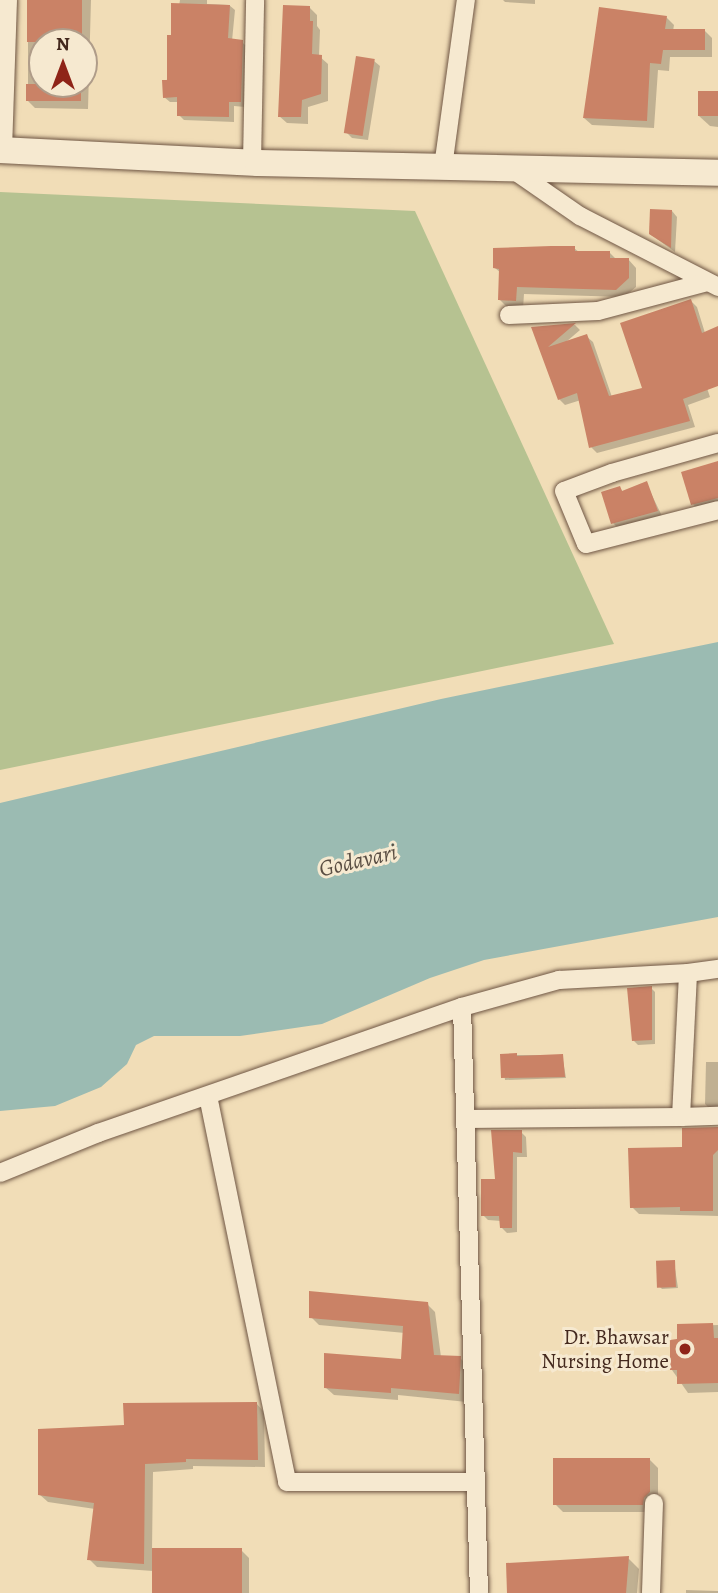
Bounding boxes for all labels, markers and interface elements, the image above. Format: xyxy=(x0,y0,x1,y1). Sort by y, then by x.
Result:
north arrow xyxy=(28,28,98,98)
text: N xyxy=(56,31,70,57)
water label: Godavari xyxy=(316,839,400,883)
place label: Dr. Bhawsar Nursing Home xyxy=(541,1324,669,1374)
marker: Dr. Bhawsar Nursing Home xyxy=(675,1339,695,1359)

